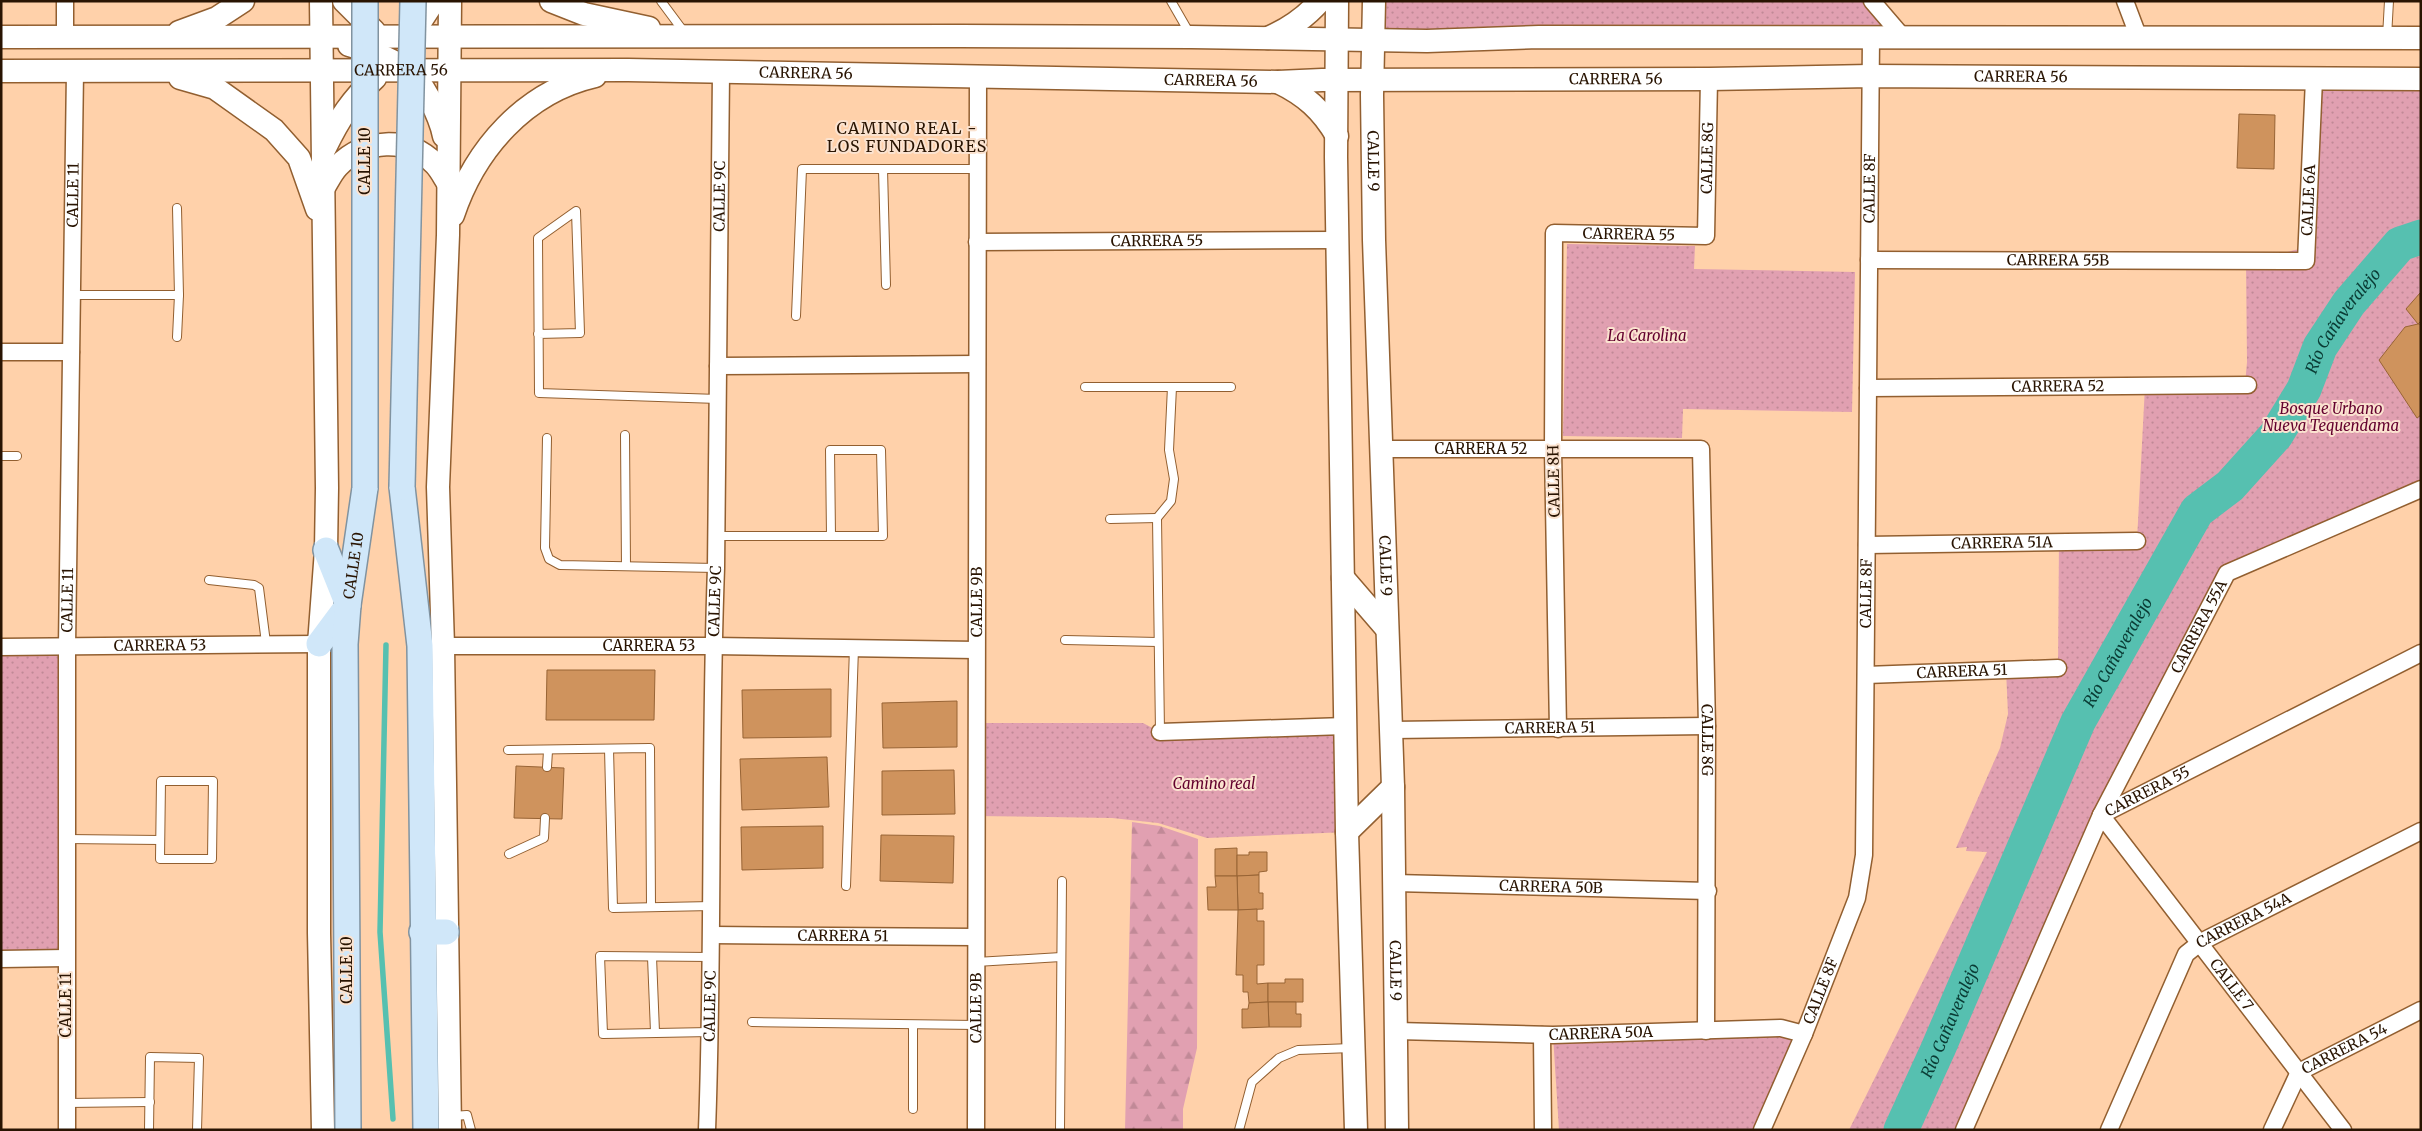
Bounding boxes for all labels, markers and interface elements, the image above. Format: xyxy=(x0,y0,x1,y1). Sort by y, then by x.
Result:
street label: CARRERA 56 xyxy=(354,60,448,79)
street label: CARRERA 56 xyxy=(759,62,853,83)
street label: CARRERA 56 xyxy=(1974,67,2068,86)
street label: CARRERA 56 xyxy=(1569,69,1663,88)
street label: CARRERA 56 xyxy=(1164,70,1258,91)
district label: CAMINO REAL - LOS FUNDADORES xyxy=(827,118,987,156)
street label: CALLE 8G xyxy=(1697,122,1717,194)
street label: CALLE 10 xyxy=(355,127,374,195)
street label: CALLE 9 xyxy=(1363,130,1383,192)
street label: CALLE 8F xyxy=(1859,153,1879,223)
street label: CALLE 9C xyxy=(709,160,729,232)
street label: CALLE 11 xyxy=(63,162,83,228)
street label: CALLE 6A xyxy=(2297,164,2319,236)
street label: CARRERA 55 xyxy=(1582,224,1675,244)
street label: CARRERA 55 xyxy=(1111,231,1203,250)
street label: CARRERA 55B xyxy=(2007,250,2109,270)
water label: Río Cañaveralejo xyxy=(2301,264,2385,376)
park label: La Carolina xyxy=(1607,326,1687,345)
street label: CARRERA 52 xyxy=(2011,376,2105,396)
park label: Bosque Urbano Nueva Tequendama xyxy=(2263,399,2399,435)
street label: CARRERA 52 xyxy=(1435,439,1528,458)
street label: CALLE 8H xyxy=(1543,445,1564,517)
street label: CALLE 10 xyxy=(339,531,368,600)
street label: CARRERA 51A xyxy=(1951,532,2053,553)
street label: CALLE 9 xyxy=(1375,535,1396,597)
street label: CALLE 8F xyxy=(1856,558,1876,628)
street label: CALLE 9C xyxy=(704,565,725,637)
street label: CALLE 11 xyxy=(57,567,77,633)
street label: CALLE 9B xyxy=(967,567,986,637)
street label: CARRERA 55A xyxy=(2167,576,2231,676)
water label: Río Cañaveralejo xyxy=(2078,594,2156,711)
street label: CARRERA 53 xyxy=(114,635,206,655)
street label: CARRERA 53 xyxy=(603,636,695,655)
street label: CARRERA 51 xyxy=(1916,660,2008,682)
street label: CALLE 8G xyxy=(1698,704,1717,776)
street label: CARRERA 51 xyxy=(1504,717,1596,738)
street label: CARRERA 55 xyxy=(2102,762,2193,820)
park label: Camino real xyxy=(1172,774,1256,793)
street label: CARRERA 50B xyxy=(1499,876,1603,897)
street label: CARRERA 54A xyxy=(2193,888,2294,952)
street label: CARRERA 51 xyxy=(798,926,889,945)
street label: CALLE 10 xyxy=(337,936,356,1004)
street label: CALLE 9 xyxy=(1386,940,1405,1001)
street label: CALLE 8F xyxy=(1799,955,1842,1027)
street label: CALLE 7 xyxy=(2206,955,2258,1014)
water label: Río Cañaveralejo xyxy=(1916,960,1984,1081)
street label: CALLE 9C xyxy=(700,970,720,1042)
street label: CALLE 11 xyxy=(56,972,75,1037)
street label: CALLE 9B xyxy=(966,973,985,1043)
street label: CARRERA 54 xyxy=(2298,1019,2390,1078)
street label: CARRERA 50A xyxy=(1548,1022,1654,1044)

